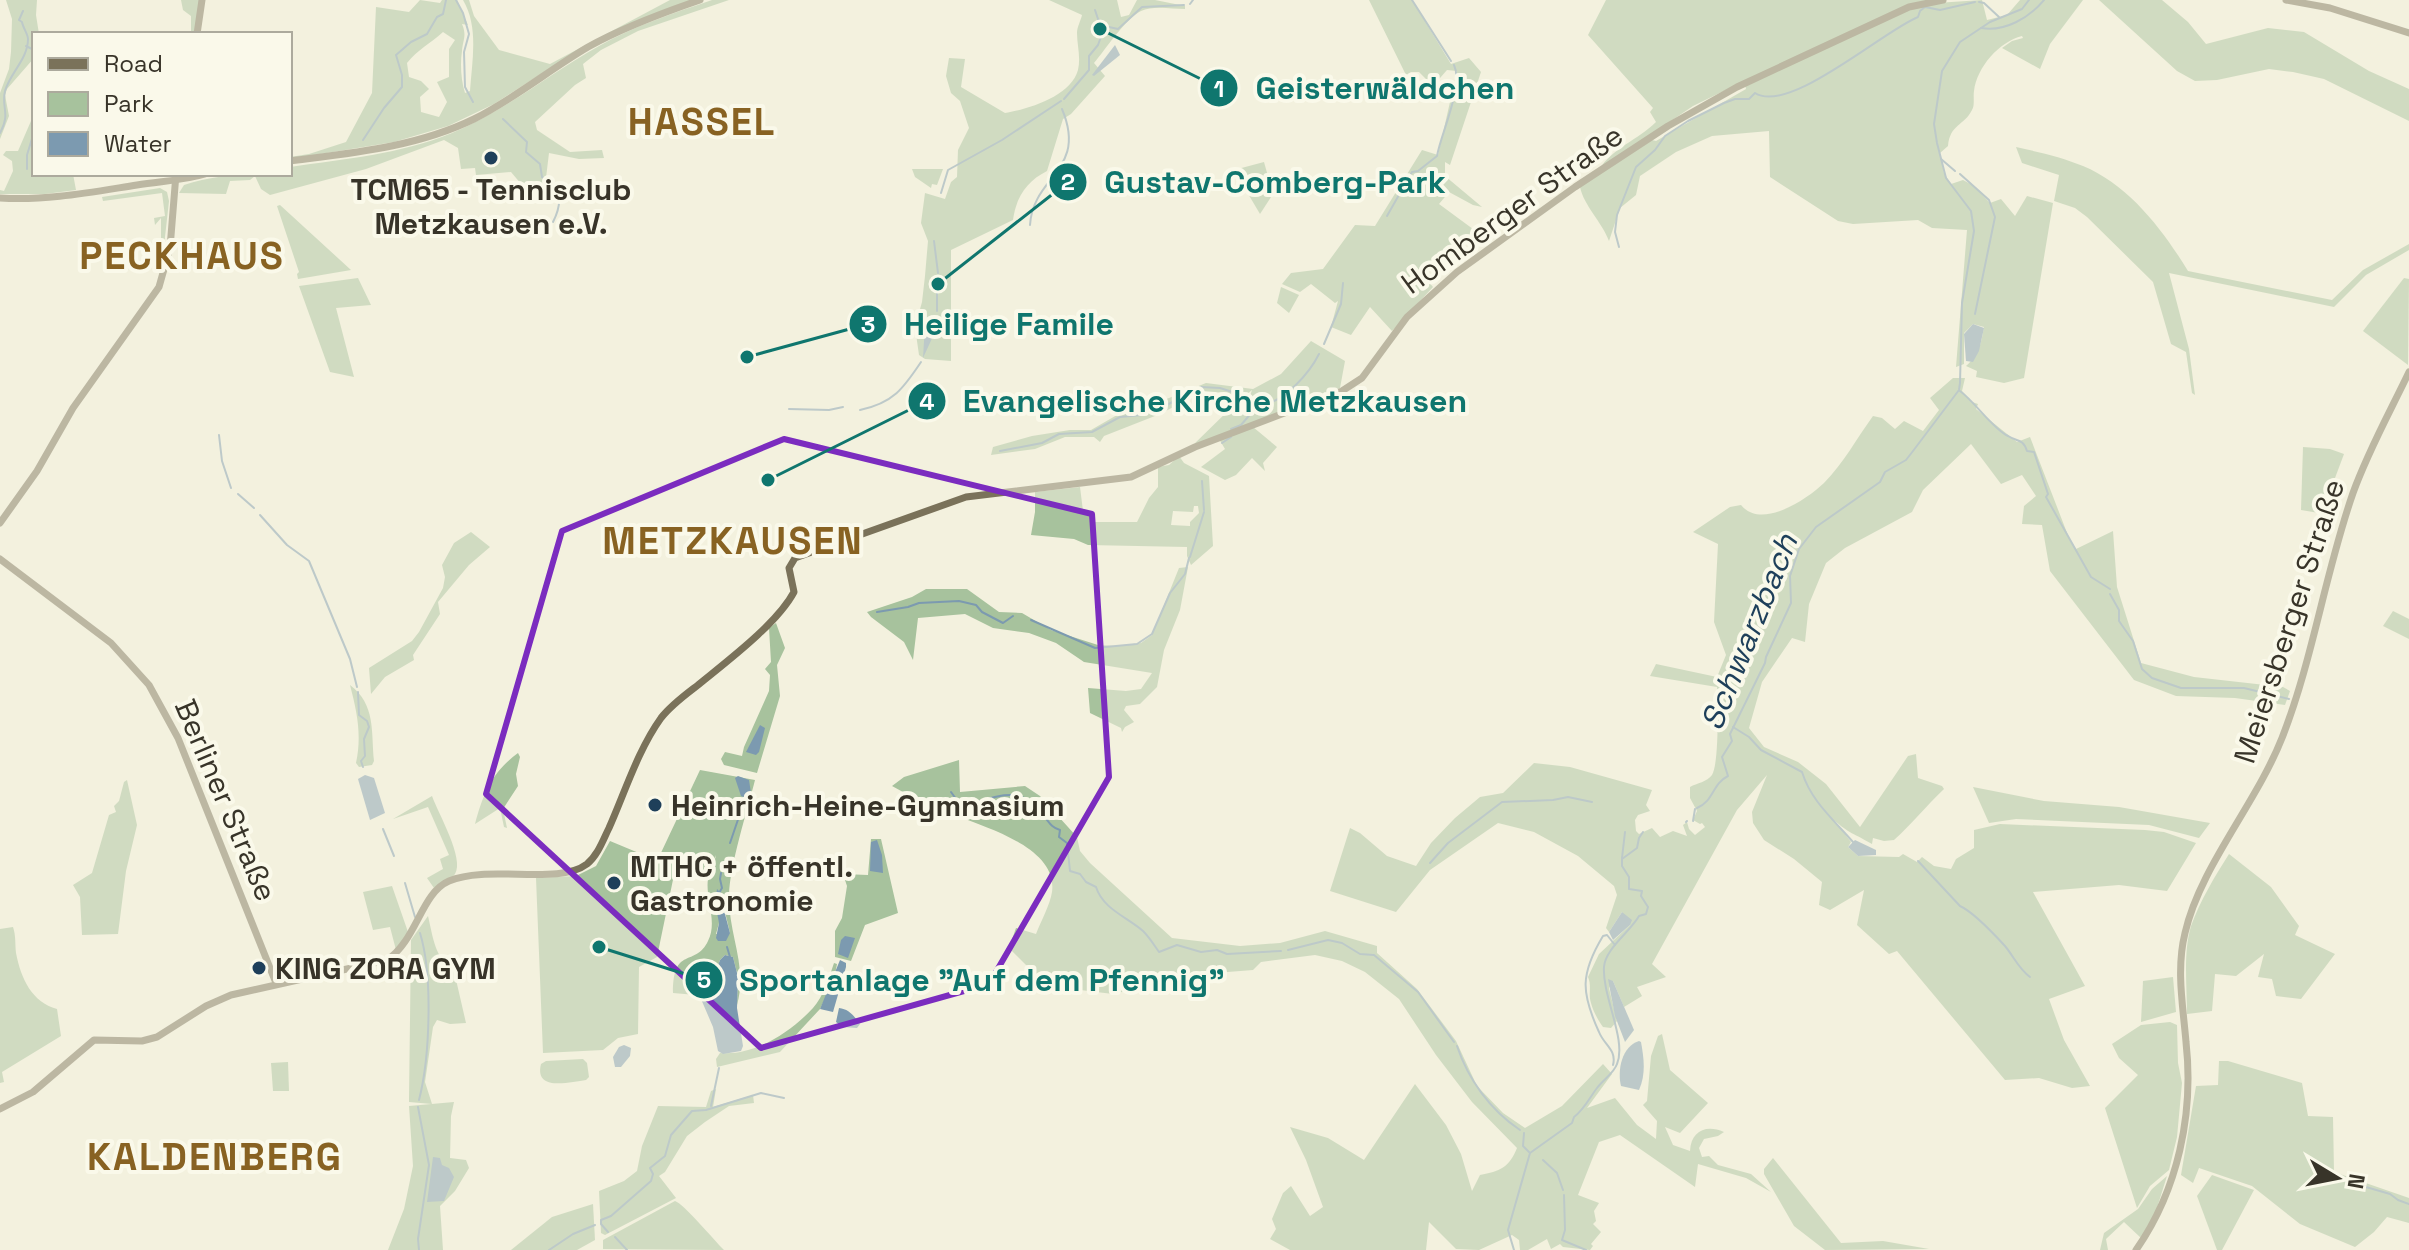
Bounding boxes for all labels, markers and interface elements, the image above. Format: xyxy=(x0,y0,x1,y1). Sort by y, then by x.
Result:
legend xyxy=(32,32,292,176)
text: Road xyxy=(104,48,163,79)
callout: Geisterwäldchen xyxy=(1199,60,1530,116)
text: Geisterwäldchen xyxy=(1256,68,1514,108)
text: 1 xyxy=(1214,73,1224,104)
text: Park xyxy=(104,88,154,119)
district label: HASSEL xyxy=(628,98,776,146)
street label: Homberger Straße xyxy=(1393,115,1631,303)
text: Water xyxy=(104,128,172,159)
marker: TCM65 - Tennisclub Metzkausen e.V. xyxy=(482,149,500,167)
callout: Gustav-Comberg-Park xyxy=(1048,154,1462,210)
text: Gustav-Comberg-Park xyxy=(1104,162,1446,202)
text: 2 xyxy=(1061,166,1075,197)
place label: TCM65 - Tennisclub Metzkausen e.V. xyxy=(351,170,631,243)
district label: PECKHAUS xyxy=(79,232,285,280)
callout: Heilige Famile xyxy=(848,296,1130,352)
text: Heilige Famile xyxy=(904,304,1114,344)
text: 3 xyxy=(861,309,875,340)
callout: Evangelische Kirche Metzkausen xyxy=(907,373,1483,429)
text: Evangelische Kirche Metzkausen xyxy=(963,381,1467,421)
text: 4 xyxy=(919,386,935,417)
street label: Meiersberger Straße xyxy=(2225,474,2353,768)
district label: METZKAUSEN xyxy=(602,517,864,565)
water label: Schwarzbach xyxy=(1691,527,1807,736)
street label: Berliner Straße xyxy=(166,693,286,907)
place label: Heinrich-Heine-Gymnasium xyxy=(671,786,1065,825)
marker: Heinrich-Heine-Gymnasium xyxy=(646,796,664,814)
place label: MTHC + öffentl. Gastronomie xyxy=(630,847,853,920)
marker: MTHC + öffentl. Gastronomie xyxy=(605,874,623,892)
place label: KING ZORA GYM xyxy=(275,949,496,988)
callout: Sportanlage "Auf dem Pfennig" xyxy=(684,952,1241,1008)
marker: KING ZORA GYM xyxy=(250,959,268,977)
text: Sportanlage "Auf dem Pfennig" xyxy=(739,960,1225,1000)
text: 5 xyxy=(697,964,711,995)
district label: KALDENBERG xyxy=(87,1133,343,1181)
north arrow xyxy=(2297,1138,2377,1218)
text: N xyxy=(2342,1172,2372,1191)

